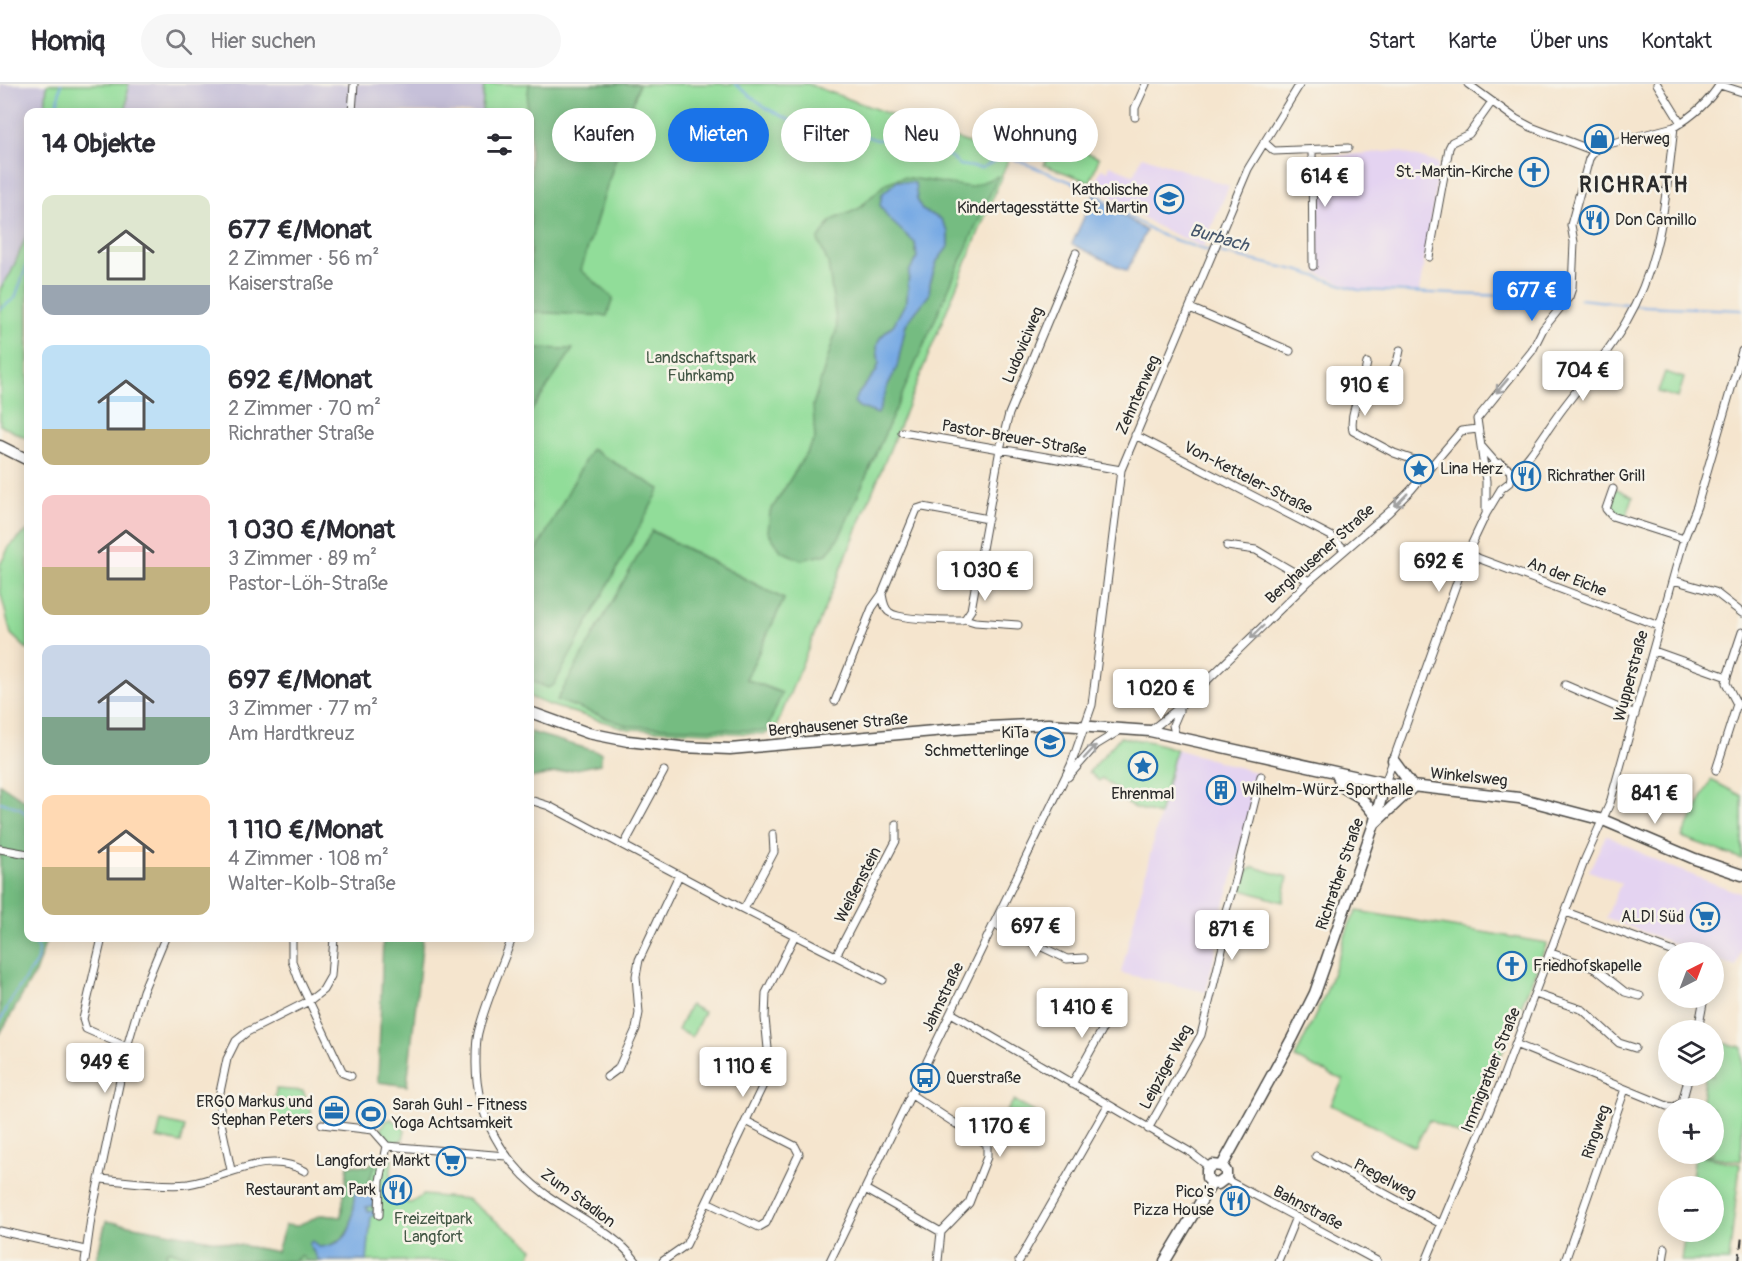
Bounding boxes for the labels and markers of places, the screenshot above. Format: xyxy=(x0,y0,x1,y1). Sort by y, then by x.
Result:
shop icon: Herweg xyxy=(1583,123,1615,155)
place label: Herweg xyxy=(1620,129,1670,149)
church icon: St.-Martin-Kirche xyxy=(1518,156,1550,188)
pin: 614 € xyxy=(1283,157,1367,208)
place label: St.-Martin-Kirche xyxy=(1395,162,1513,182)
place label: Katholische Kindertagesstätte St. Martin xyxy=(957,180,1148,218)
school or university icon: Katholische Kindertagesstätte St. Martin xyxy=(1153,183,1185,215)
restaurant icon: Don Camillo xyxy=(1578,204,1610,236)
place label: Don Camillo xyxy=(1615,210,1697,230)
pin: 677 € xyxy=(1490,271,1574,322)
pin: 704 € xyxy=(1541,351,1625,402)
pin: 910 € xyxy=(1323,366,1407,417)
place icon: Lina Herz xyxy=(1403,453,1435,485)
place label: Lina Herz xyxy=(1440,459,1503,479)
restaurant icon: Richrather Grill xyxy=(1510,460,1542,492)
place label: Richrather Grill xyxy=(1547,466,1645,486)
pin: 692 € xyxy=(1397,542,1481,593)
pin: 1 030 € xyxy=(930,551,1040,602)
pin: 1 020 € xyxy=(1106,669,1216,720)
place label: KiTa Schmetterlinge xyxy=(924,723,1029,761)
school or university icon: KiTa Schmetterlinge xyxy=(1034,726,1066,758)
place icon: Ehrenmal xyxy=(1127,750,1159,782)
building icon: Wilhelm-Würz-Sporthalle xyxy=(1205,774,1237,806)
pin: 841 € xyxy=(1613,774,1697,825)
place label: Wilhelm-Würz-Sporthalle xyxy=(1242,780,1414,800)
place label: Ehrenmal xyxy=(1111,784,1175,804)
supermarket icon: ALDI Süd xyxy=(1689,901,1721,933)
pin: 697 € xyxy=(994,907,1078,958)
place label: ALDI Süd xyxy=(1621,907,1684,927)
pin: 871 € xyxy=(1190,910,1274,961)
church icon: Friedhofskapelle xyxy=(1496,950,1528,982)
place label: Friedhofskapelle xyxy=(1533,956,1642,976)
pin: 1 410 € xyxy=(1027,988,1137,1039)
pin: 949 € xyxy=(63,1043,147,1094)
pin: 1 110 € xyxy=(688,1047,798,1098)
bus stop icon: Querstraße xyxy=(909,1062,941,1094)
place label: Querstraße xyxy=(946,1068,1021,1088)
place label: ERGO Markus und Stephan Peters xyxy=(196,1092,313,1130)
office icon: ERGO Markus und Stephan Peters xyxy=(318,1095,350,1127)
place label: Sarah Guhl - Fitness Yoga Achtsamkeit xyxy=(391,1095,527,1133)
sports icon: Sarah Guhl - Fitness Yoga Achtsamkeit xyxy=(355,1098,387,1130)
pin: 1 170 € xyxy=(945,1107,1055,1158)
supermarket icon: Langforter Markt xyxy=(435,1145,467,1177)
place label: Langforter Markt xyxy=(316,1151,431,1171)
restaurant icon: Restaurant am Park xyxy=(381,1174,413,1206)
place label: Restaurant am Park xyxy=(245,1180,376,1200)
place label: Pico's Pizza House xyxy=(1133,1182,1214,1220)
restaurant icon: Pico's Pizza House xyxy=(1219,1185,1251,1217)

